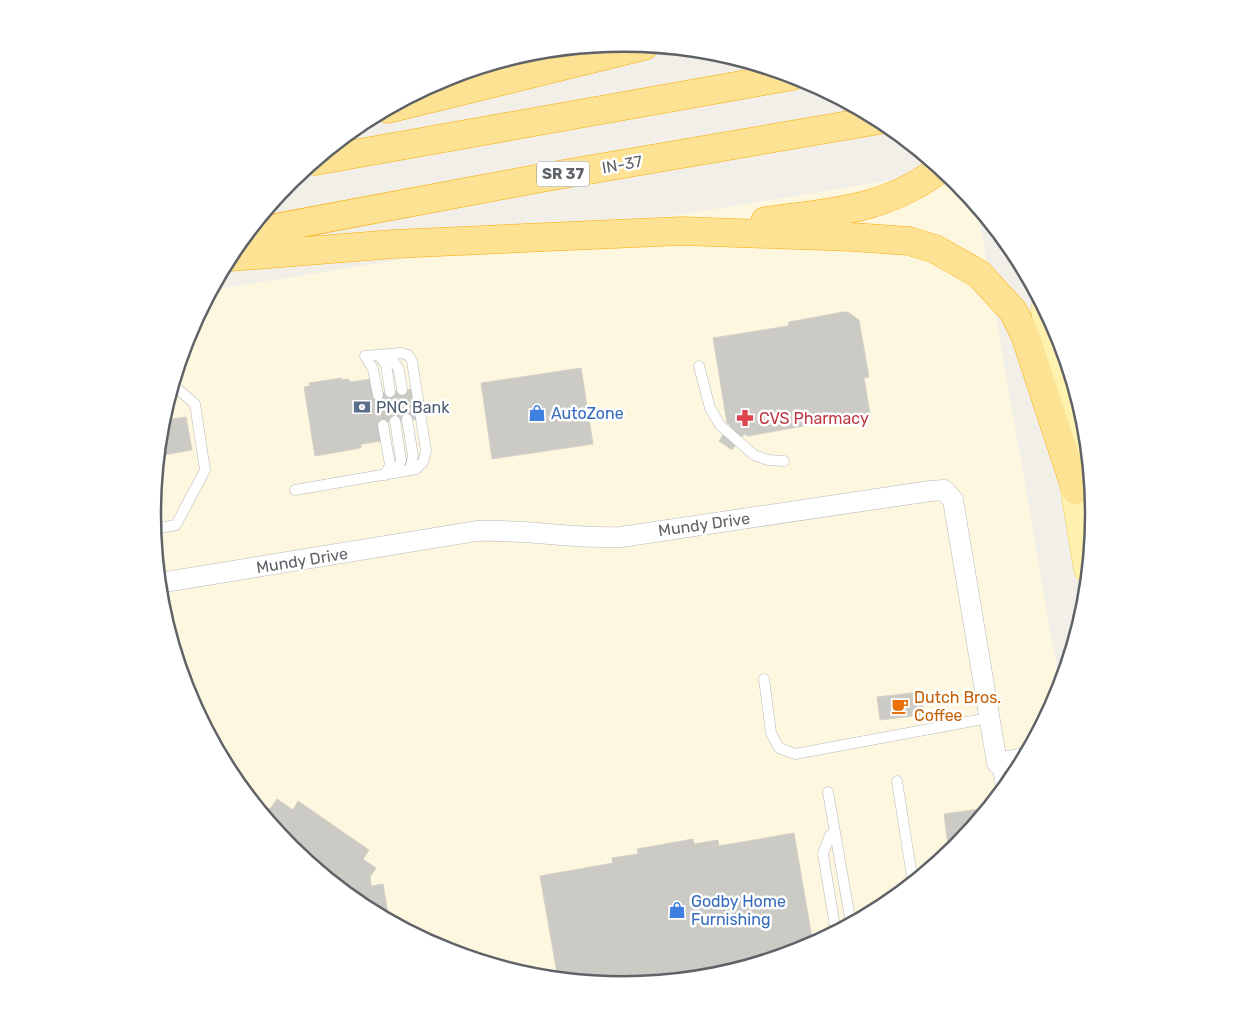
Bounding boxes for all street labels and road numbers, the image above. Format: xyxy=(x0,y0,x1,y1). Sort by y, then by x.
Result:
street label: IN-37 xyxy=(600,152,644,177)
road number: SR 37 xyxy=(537,162,589,186)
street label: Mundy Drive xyxy=(657,509,751,540)
street label: Mundy Drive xyxy=(255,544,349,577)

